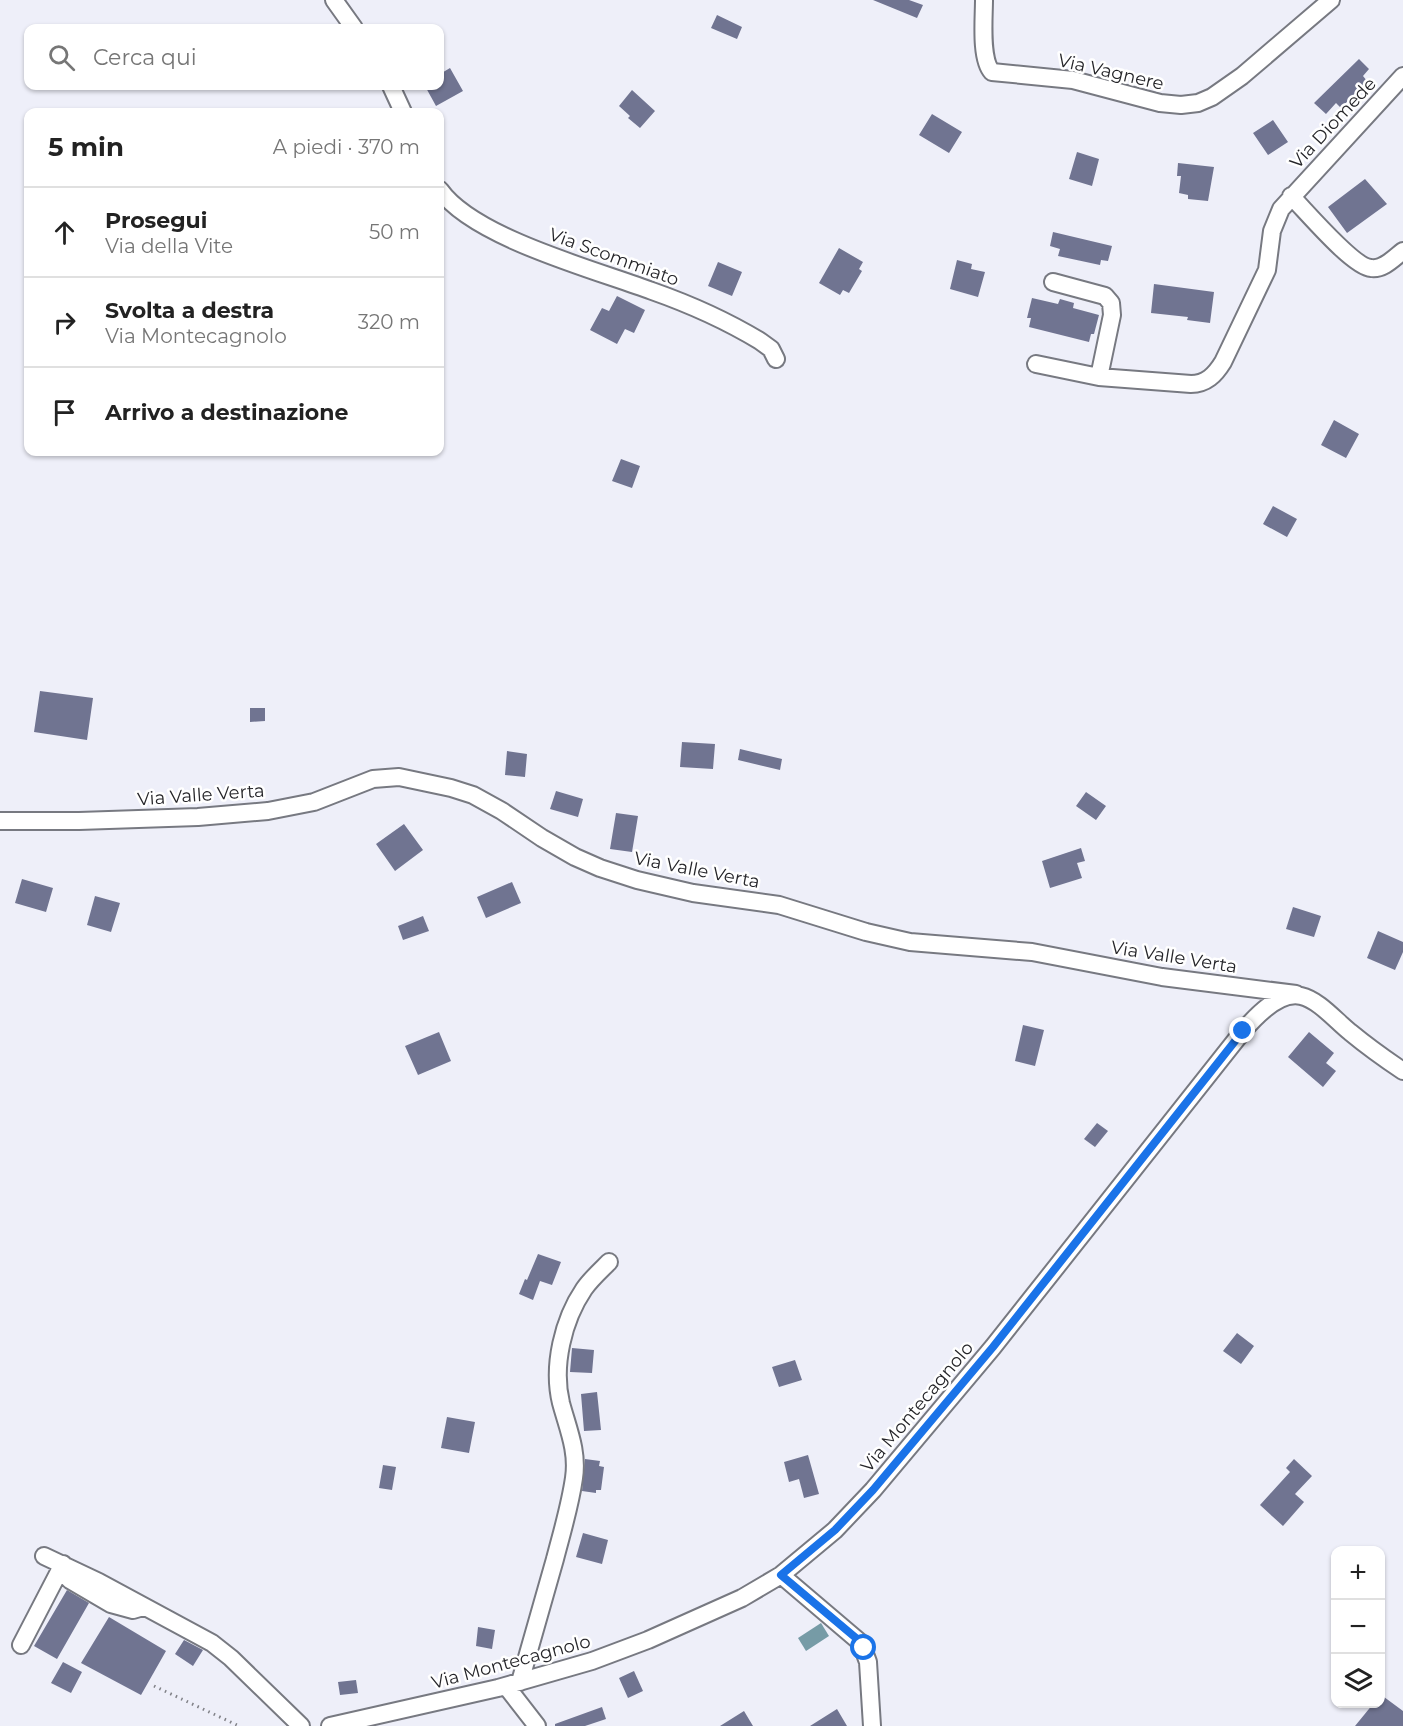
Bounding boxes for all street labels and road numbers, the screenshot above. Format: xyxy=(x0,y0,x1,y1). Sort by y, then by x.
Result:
street label: Via Vagnere xyxy=(1056,49,1166,95)
street label: Via Diomede xyxy=(1285,73,1381,173)
street label: Via Scommiato xyxy=(546,223,682,291)
street label: Via Valle Verta xyxy=(137,780,265,810)
street label: Via Valle Verta xyxy=(632,847,762,893)
street label: Via Valle Verta xyxy=(1109,936,1239,978)
street label: Via Montecagnolo xyxy=(856,1337,978,1477)
street label: Via Montecagnolo xyxy=(429,1630,593,1694)

